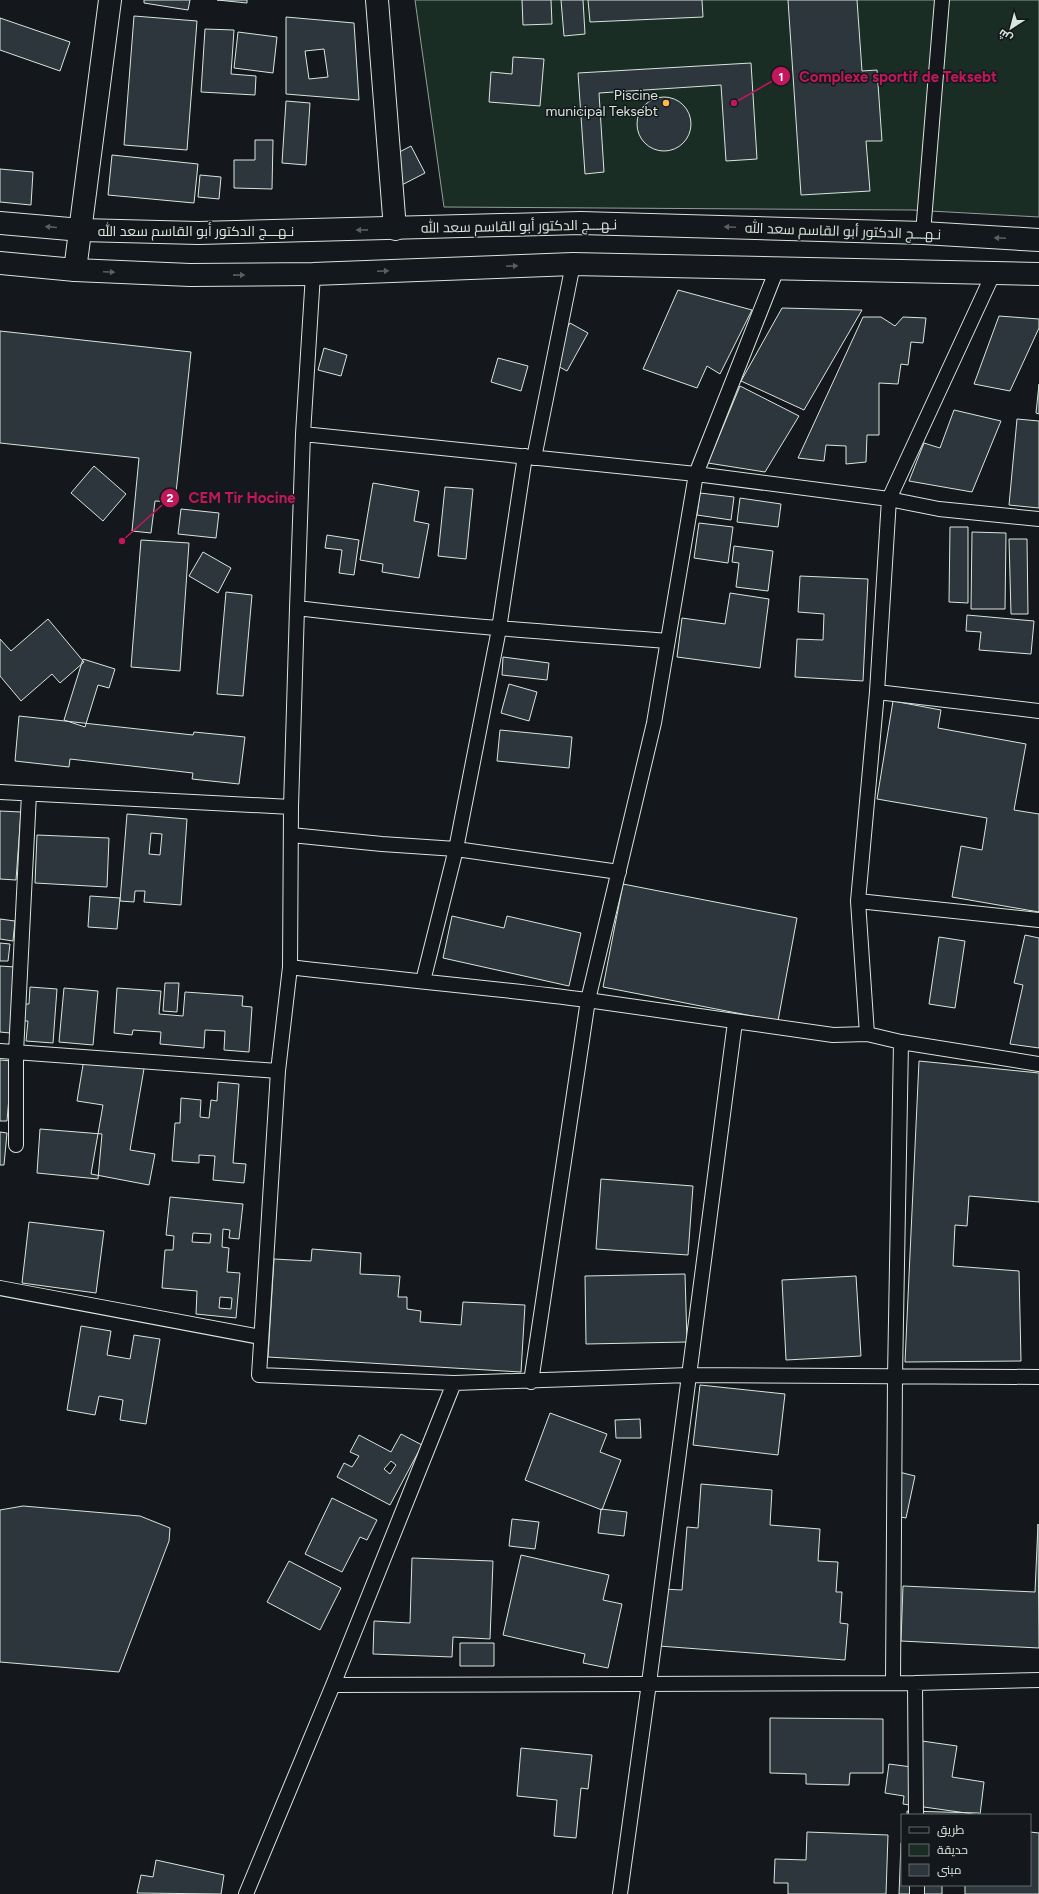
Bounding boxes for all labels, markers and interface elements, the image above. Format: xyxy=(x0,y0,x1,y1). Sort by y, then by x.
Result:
north arrow xyxy=(991,8,1031,48)
text: ش xyxy=(996,26,1015,45)
callout: Complexe sportif de Teksebt xyxy=(771,63,1006,90)
text: Complexe sportif de Teksebt xyxy=(799,68,997,86)
text: 1 xyxy=(778,70,784,84)
place label: Piscine municipal Teksebt xyxy=(545,87,658,120)
marker: Piscine municipal Teksebt xyxy=(661,98,671,108)
street label: نـهـــج الدكتور أبو القاسم سعد الله xyxy=(421,215,617,238)
street label: نـهـــج الدكتور أبو القاسم سعد الله xyxy=(745,219,941,244)
street label: نـهـــج الدكتور أبو القاسم سعد الله xyxy=(98,222,294,241)
one-way arrow xyxy=(45,224,57,230)
one-way arrow xyxy=(724,224,736,231)
one-way arrow xyxy=(355,227,368,233)
one-way arrow xyxy=(994,234,1006,241)
one-way arrow xyxy=(506,263,518,270)
one-way arrow xyxy=(103,268,115,275)
one-way arrow xyxy=(376,268,389,274)
one-way arrow xyxy=(233,271,245,278)
callout: CEM Tir Hocine xyxy=(160,484,303,511)
text: CEM Tir Hocine xyxy=(189,489,296,507)
text: 2 xyxy=(167,491,174,505)
legend xyxy=(901,1814,1031,1886)
text: طريق xyxy=(937,1823,965,1837)
text: حديقة xyxy=(937,1843,968,1857)
text: مبنى xyxy=(937,1863,962,1877)

